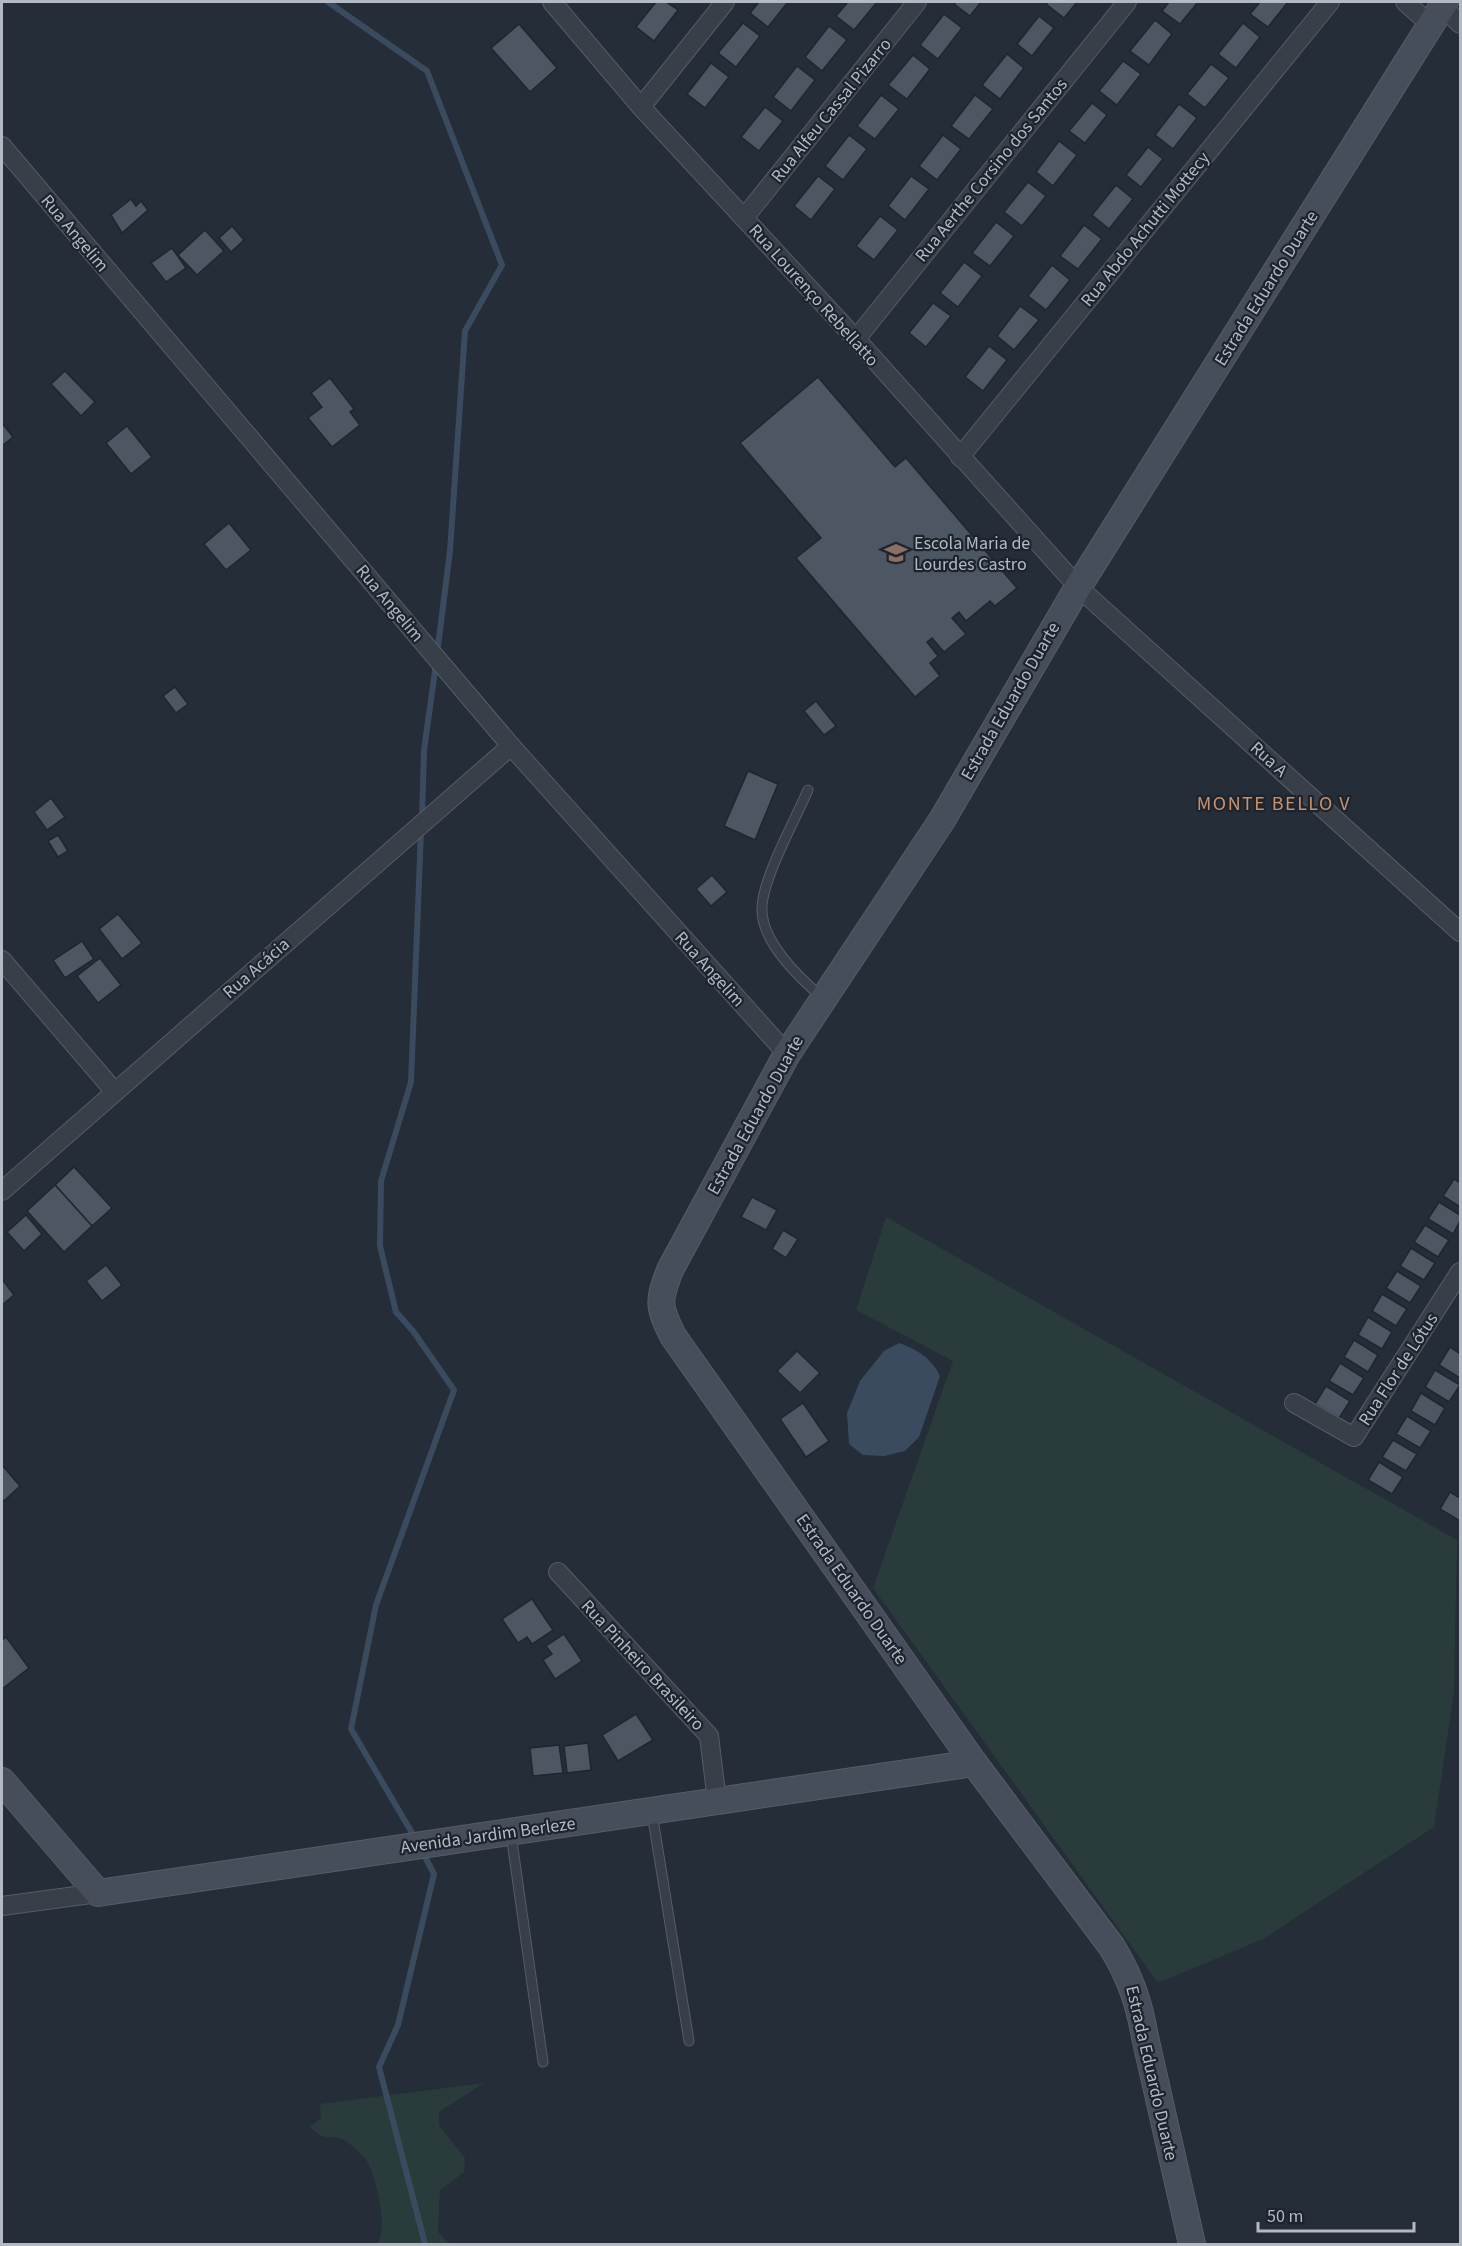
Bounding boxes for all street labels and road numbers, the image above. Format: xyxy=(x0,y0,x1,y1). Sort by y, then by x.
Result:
street label: Rua Alfeu Cassal Pizarro xyxy=(765,33,897,188)
street label: Rua Aerthe Corsino dos Santos xyxy=(909,73,1073,268)
street label: Rua Abdo Achutti Mottecy xyxy=(1075,146,1216,312)
street label: Rua Angelim xyxy=(35,189,114,277)
street label: Estrada Eduardo Duarte xyxy=(1208,206,1324,371)
street label: Rua Lourenço Rebellatto xyxy=(743,219,884,372)
street label: Rua Angelim xyxy=(350,559,429,647)
street label: Estrada Eduardo Duarte xyxy=(955,618,1066,785)
street label: Rua A xyxy=(1245,736,1293,783)
street label: Rua Angelim xyxy=(669,926,750,1013)
street label: Rua Acácia xyxy=(217,932,295,1004)
street label: Estrada Eduardo Duarte xyxy=(701,1031,810,1200)
street label: Rua Flor de Lótus xyxy=(1353,1308,1444,1430)
street label: Estrada Eduardo Duarte xyxy=(790,1509,913,1670)
street label: Rua Pinheiro Brasileiro xyxy=(575,1594,710,1736)
street label: Avenida Jardim Berleze xyxy=(399,1811,577,1860)
street label: Estrada Eduardo Duarte xyxy=(1119,1983,1184,2163)

